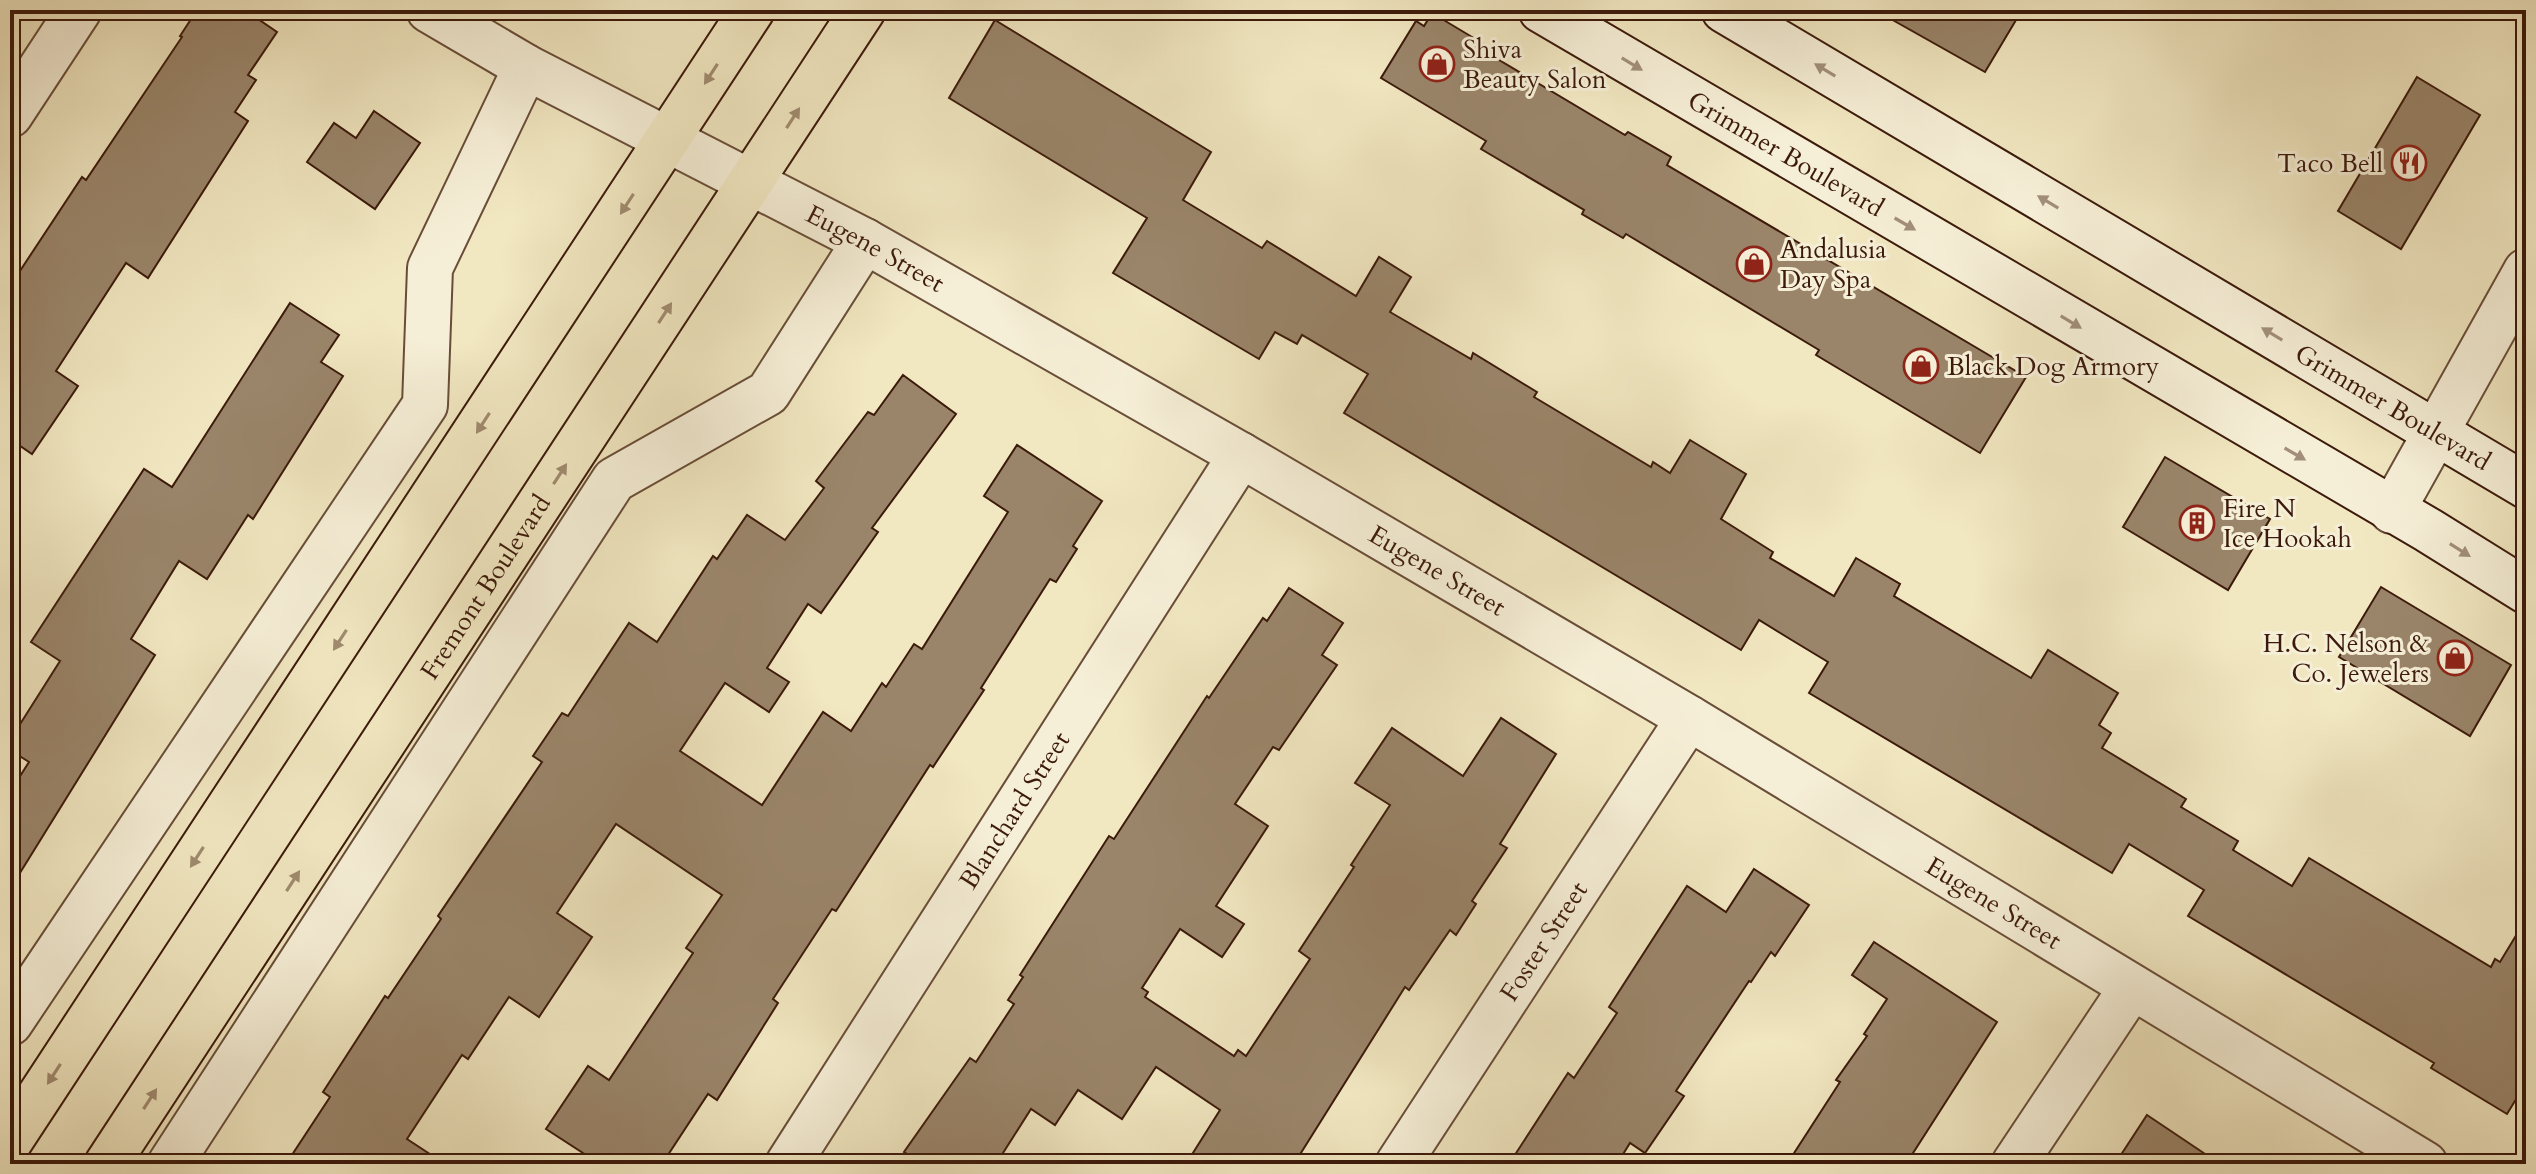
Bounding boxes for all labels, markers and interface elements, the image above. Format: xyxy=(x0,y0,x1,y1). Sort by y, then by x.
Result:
place label: Shiva Beauty Salon xyxy=(1463,32,1607,97)
shop icon: Shiva Beauty Salon xyxy=(1418,45,1456,83)
one-way arrow xyxy=(1621,57,1644,71)
one-way arrow xyxy=(705,63,719,85)
one-way arrow xyxy=(1814,63,1836,77)
street label: Grimmer Boulevard xyxy=(1681,82,1891,225)
one-way arrow xyxy=(786,107,801,128)
restaurant icon: Taco Bell xyxy=(2390,144,2428,182)
place label: Taco Bell xyxy=(2277,146,2383,181)
one-way arrow xyxy=(620,193,635,214)
one-way arrow xyxy=(2037,195,2060,209)
street label: Eugene Street xyxy=(800,196,951,300)
one-way arrow xyxy=(1894,217,1916,231)
place label: Andalusia Day Spa xyxy=(1780,232,1886,297)
shop icon: Andalusia Day Spa xyxy=(1735,245,1773,283)
one-way arrow xyxy=(658,303,673,324)
one-way arrow xyxy=(2060,315,2082,329)
one-way arrow xyxy=(2261,327,2283,341)
street label: Grimmer Boulevard xyxy=(2289,335,2497,479)
shop icon: Black Dog Armory xyxy=(1902,347,1940,385)
place label: Black Dog Armory xyxy=(1947,349,2160,384)
one-way arrow xyxy=(476,412,491,434)
one-way arrow xyxy=(2284,447,2306,461)
one-way arrow xyxy=(552,464,567,485)
street label: Fremont Boulevard xyxy=(412,487,559,686)
place label: Fire N Ice Hookah xyxy=(2223,491,2352,556)
building icon: Fire N Ice Hookah xyxy=(2178,504,2216,542)
street label: Eugene Street xyxy=(1363,517,1512,624)
one-way arrow xyxy=(2449,542,2471,556)
place label: H.C. Nelson & Co. Jewelers xyxy=(2263,626,2429,691)
one-way arrow xyxy=(333,629,348,651)
shop icon: H.C. Nelson & Co. Jewelers xyxy=(2436,639,2474,677)
street label: Blanchard Street xyxy=(951,725,1078,896)
one-way arrow xyxy=(190,846,205,868)
street label: Eugene Street xyxy=(1919,848,2068,957)
one-way arrow xyxy=(285,871,300,892)
street label: Foster Street xyxy=(1491,874,1595,1008)
one-way arrow xyxy=(47,1064,62,1085)
one-way arrow xyxy=(143,1088,157,1110)

